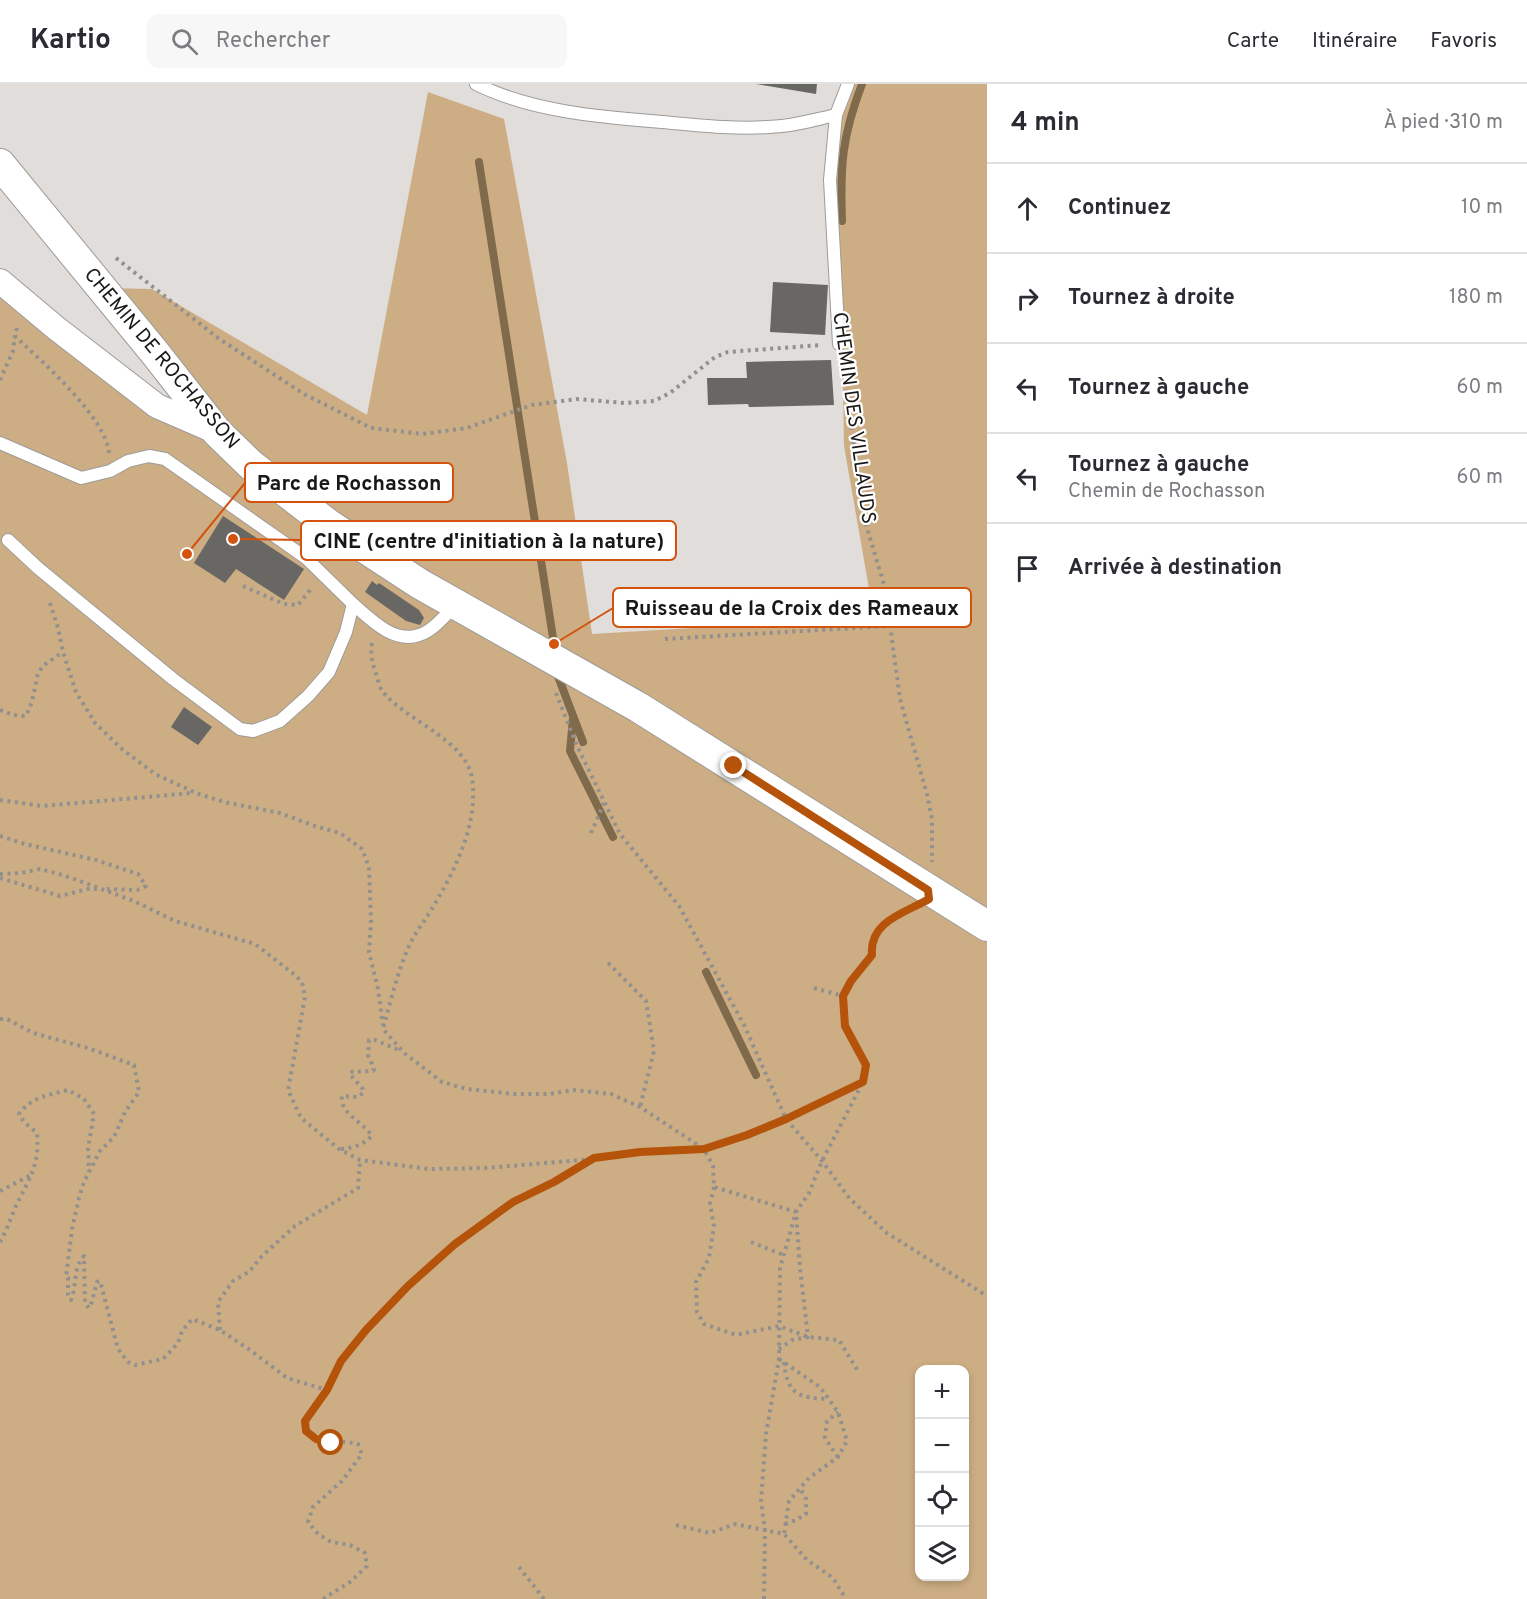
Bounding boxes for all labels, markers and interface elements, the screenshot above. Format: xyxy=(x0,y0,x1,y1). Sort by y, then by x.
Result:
search box xyxy=(147,14,567,68)
text: Kartio xyxy=(30,23,111,59)
icon: search xyxy=(168,25,201,58)
text: Rechercher xyxy=(216,28,330,55)
text: Carte xyxy=(1227,28,1279,55)
text: Itinéraire xyxy=(1312,28,1397,55)
text: Favoris xyxy=(1430,28,1497,55)
text: 4 min xyxy=(1011,107,1080,140)
text: À pied · 310 m xyxy=(1383,110,1503,136)
icon: ahead xyxy=(1011,192,1044,225)
text: Continuez xyxy=(1068,195,1171,222)
text: 10 m xyxy=(1461,195,1503,221)
street label: CHEMIN DE ROCHASSON xyxy=(77,263,245,455)
icon: right xyxy=(1011,282,1044,315)
text: Tournez à droite xyxy=(1068,285,1235,312)
text: 180 m xyxy=(1449,285,1503,311)
street label: CHEMIN DES VILLAUDS xyxy=(825,310,881,526)
icon: left xyxy=(1011,372,1044,405)
text: Tournez à gauche xyxy=(1068,375,1249,402)
text: 60 m xyxy=(1457,375,1503,401)
text: Tournez à gauche xyxy=(1068,452,1249,479)
icon: left xyxy=(1011,462,1044,495)
callout: Parc de Rochasson xyxy=(245,463,453,502)
text: 60 m xyxy=(1457,465,1503,491)
text: Parc de Rochasson xyxy=(257,471,441,498)
text: Chemin de Rochasson xyxy=(1068,479,1265,505)
callout: CINE (centre d'initiation à la nature) xyxy=(301,521,676,560)
text: CINE (centre d'initiation à la nature) xyxy=(314,529,664,556)
icon: arrive xyxy=(1011,552,1044,585)
text: Arrivée à destination xyxy=(1068,555,1282,582)
callout: Ruisseau de la Croix des Rameaux xyxy=(613,588,971,627)
text: Ruisseau de la Croix des Rameaux xyxy=(625,596,959,623)
route end xyxy=(720,752,746,778)
map controls xyxy=(915,1365,969,1581)
button: + xyxy=(915,1365,969,1419)
button: − xyxy=(915,1419,969,1473)
route start xyxy=(317,1429,343,1455)
button: locate xyxy=(915,1473,969,1527)
button: layers xyxy=(915,1527,969,1581)

